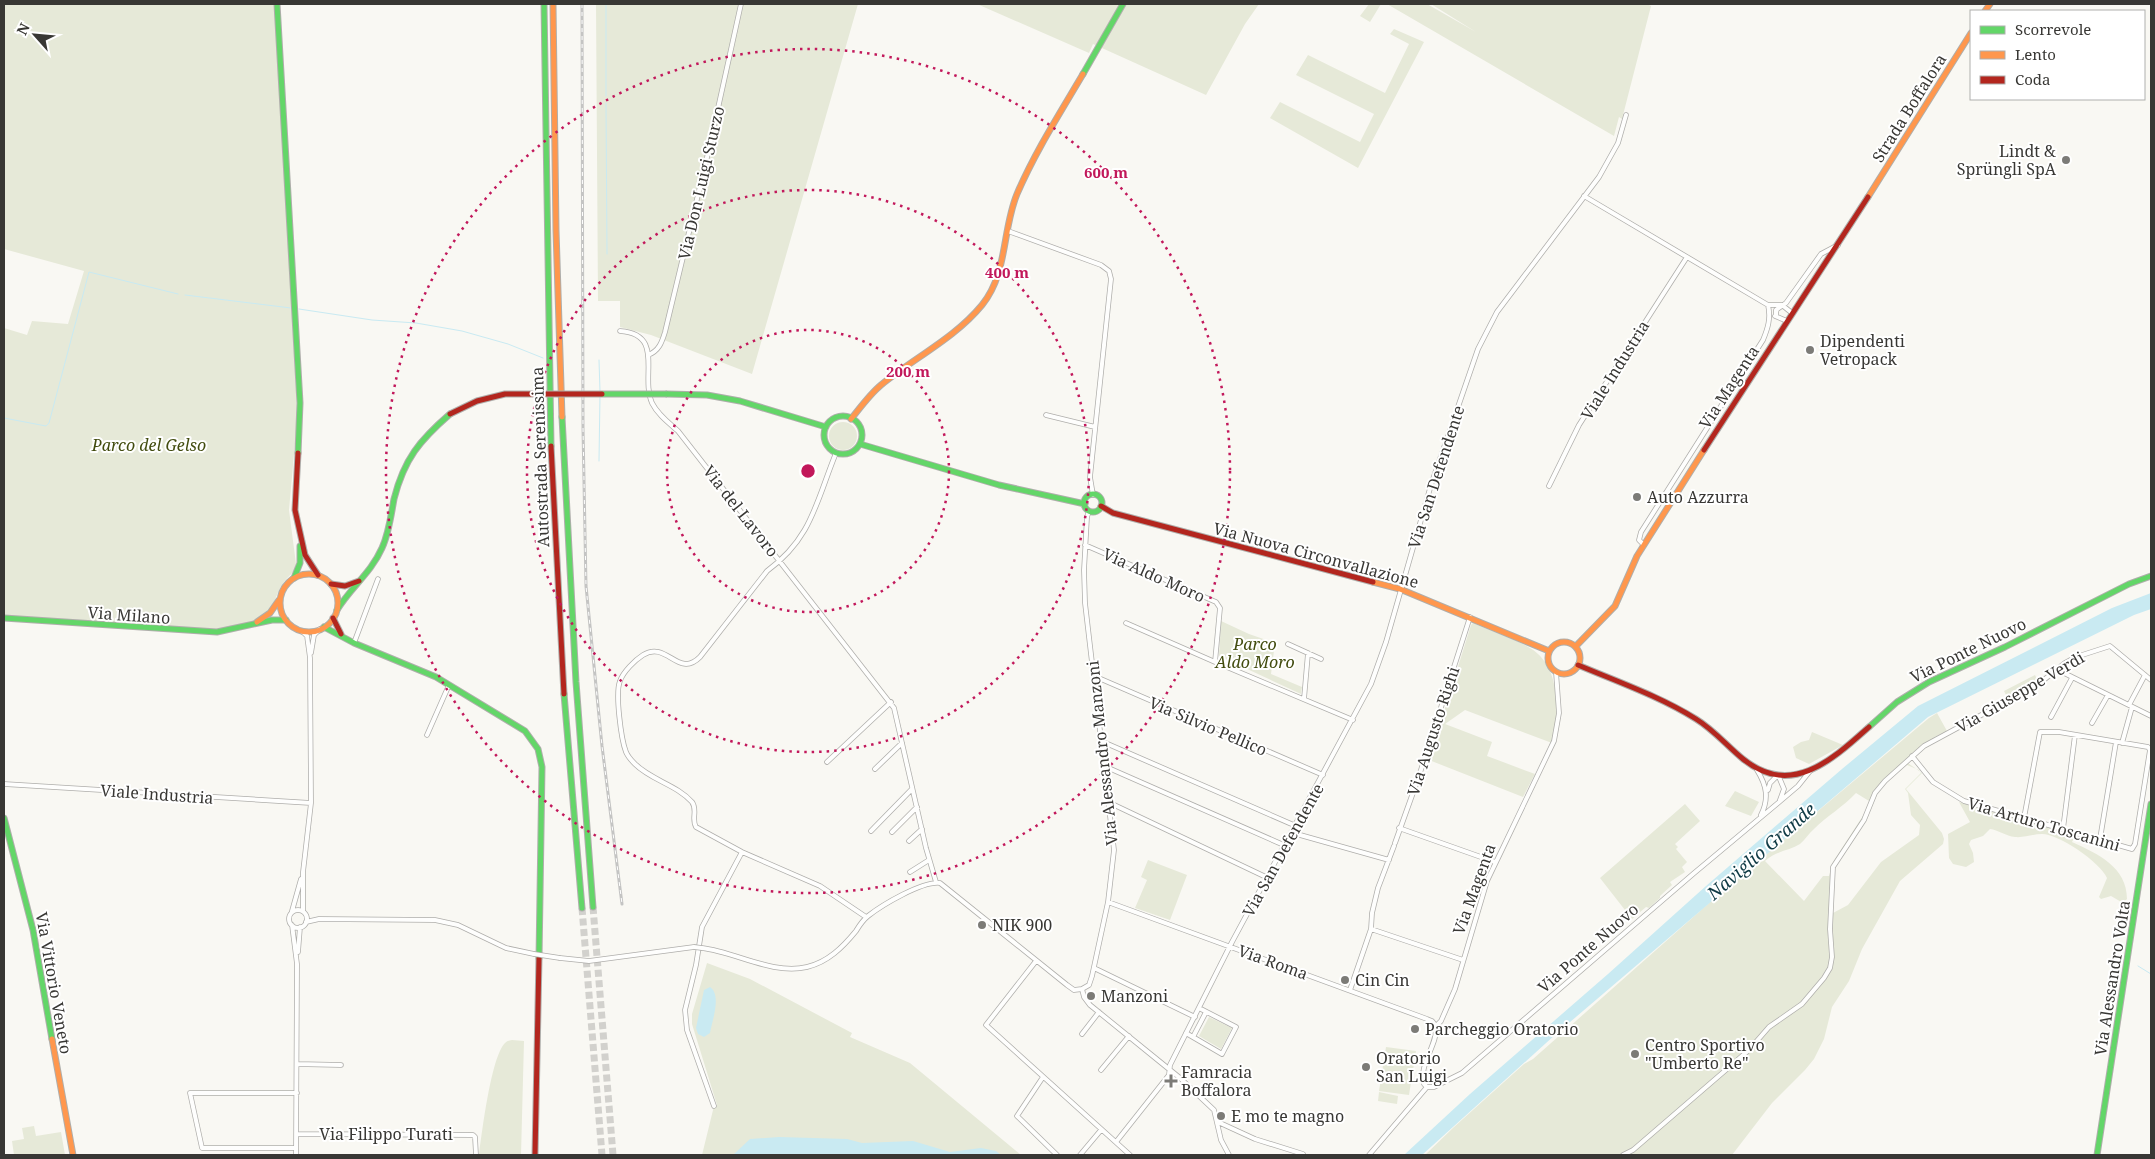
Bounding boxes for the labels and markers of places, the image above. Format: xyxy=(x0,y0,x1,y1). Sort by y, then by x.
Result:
place label: Lindt & Sprüngli SpA xyxy=(1957,140,2057,180)
marker: Lindt & Sprüngli SpA xyxy=(2060,154,2072,166)
place label: Dipendenti Vetropack xyxy=(1820,330,1905,370)
marker: Dipendenti Vetropack xyxy=(1804,344,1816,356)
centre of rings xyxy=(799,462,817,480)
place label: Auto Azzurra xyxy=(1647,486,1749,508)
marker: Auto Azzurra xyxy=(1631,491,1643,503)
place label: NIK 900 xyxy=(992,914,1052,936)
marker: NIK 900 xyxy=(976,919,988,931)
place label: Cin Cin xyxy=(1355,969,1410,991)
marker: Cin Cin xyxy=(1339,974,1351,986)
place label: Manzoni xyxy=(1101,985,1168,1007)
marker: Manzoni xyxy=(1085,990,1097,1002)
place label: Parcheggio Oratorio xyxy=(1425,1018,1578,1040)
marker: Parcheggio Oratorio xyxy=(1409,1023,1421,1035)
place label: Centro Sportivo "Umberto Re" xyxy=(1645,1034,1765,1074)
place label: Oratorio San Luigi xyxy=(1376,1047,1447,1087)
marker: Centro Sportivo "Umberto Re" xyxy=(1629,1048,1641,1060)
place label: Famracia Boffalora xyxy=(1181,1061,1252,1101)
marker: Oratorio San Luigi xyxy=(1360,1061,1372,1073)
marker: Famracia Boffalora xyxy=(1165,1075,1177,1087)
place label: E mo te magno xyxy=(1231,1105,1344,1127)
marker: E mo te magno xyxy=(1215,1110,1227,1122)

